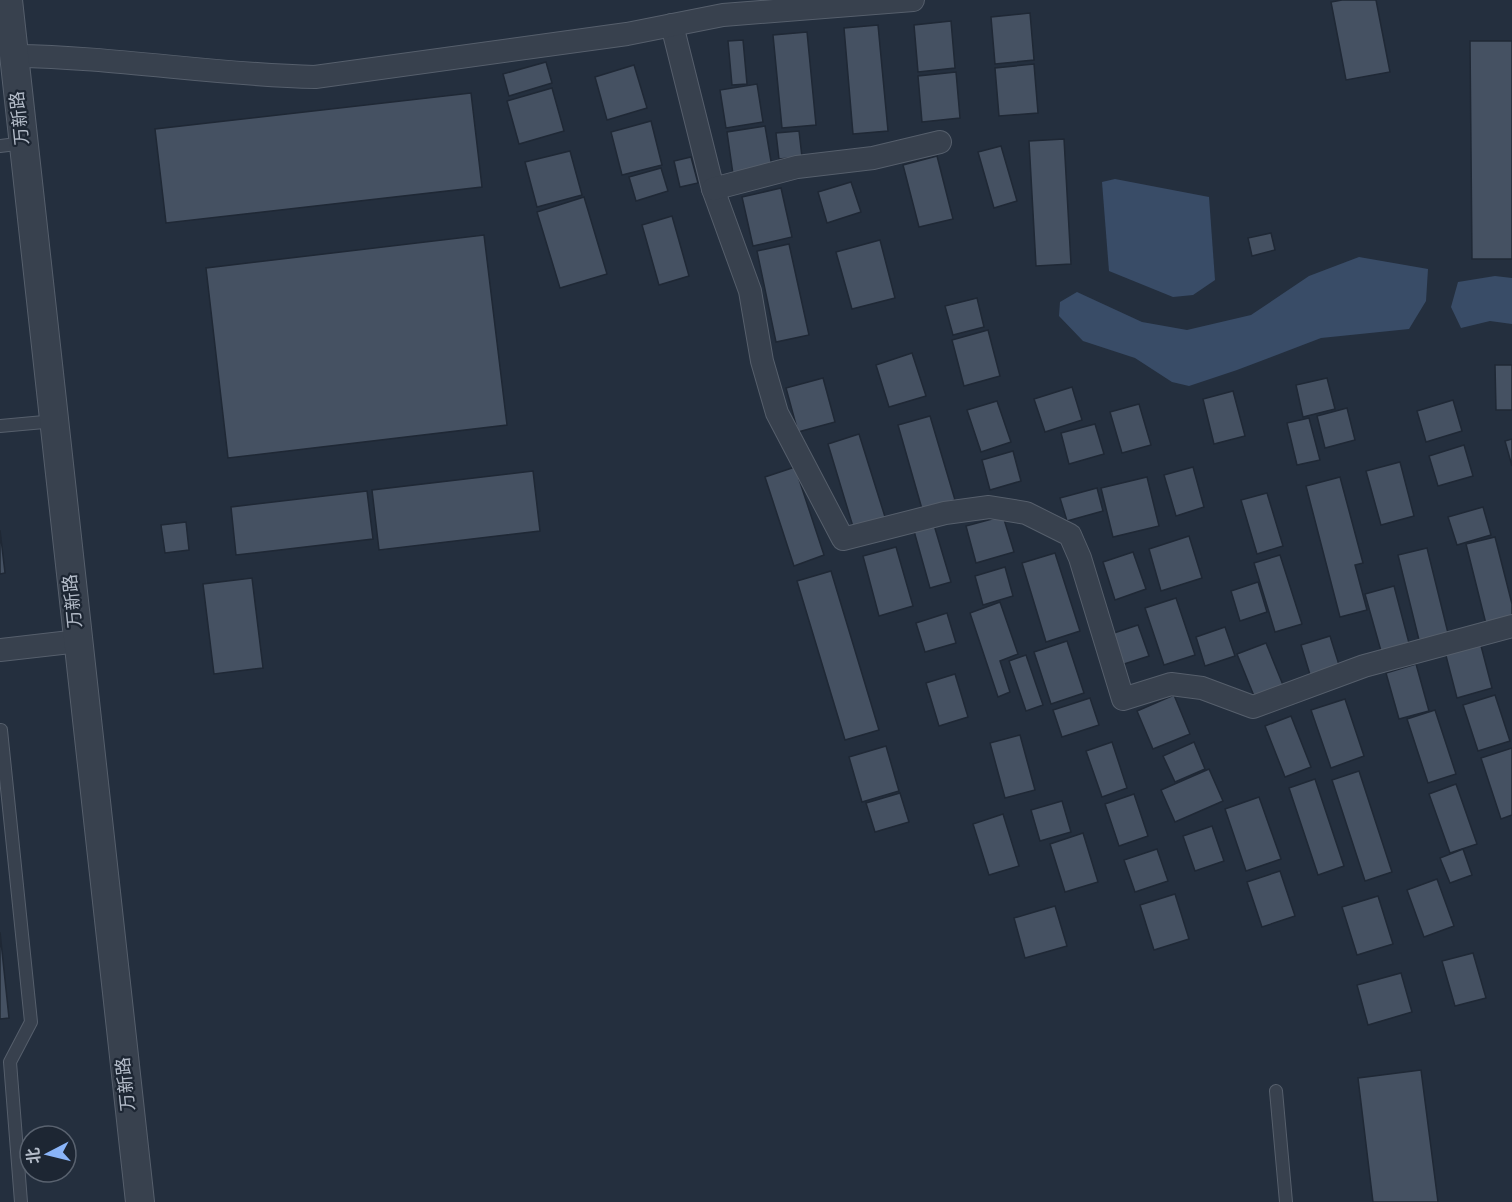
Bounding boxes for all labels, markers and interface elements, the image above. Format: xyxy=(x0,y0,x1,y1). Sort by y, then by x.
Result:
street label: 万新路 xyxy=(7,90,35,146)
street label: 万新路 xyxy=(60,573,88,629)
street label: 万新路 xyxy=(113,1056,141,1112)
north arrow xyxy=(18,1124,78,1184)
text: 北 xyxy=(24,1146,46,1165)

